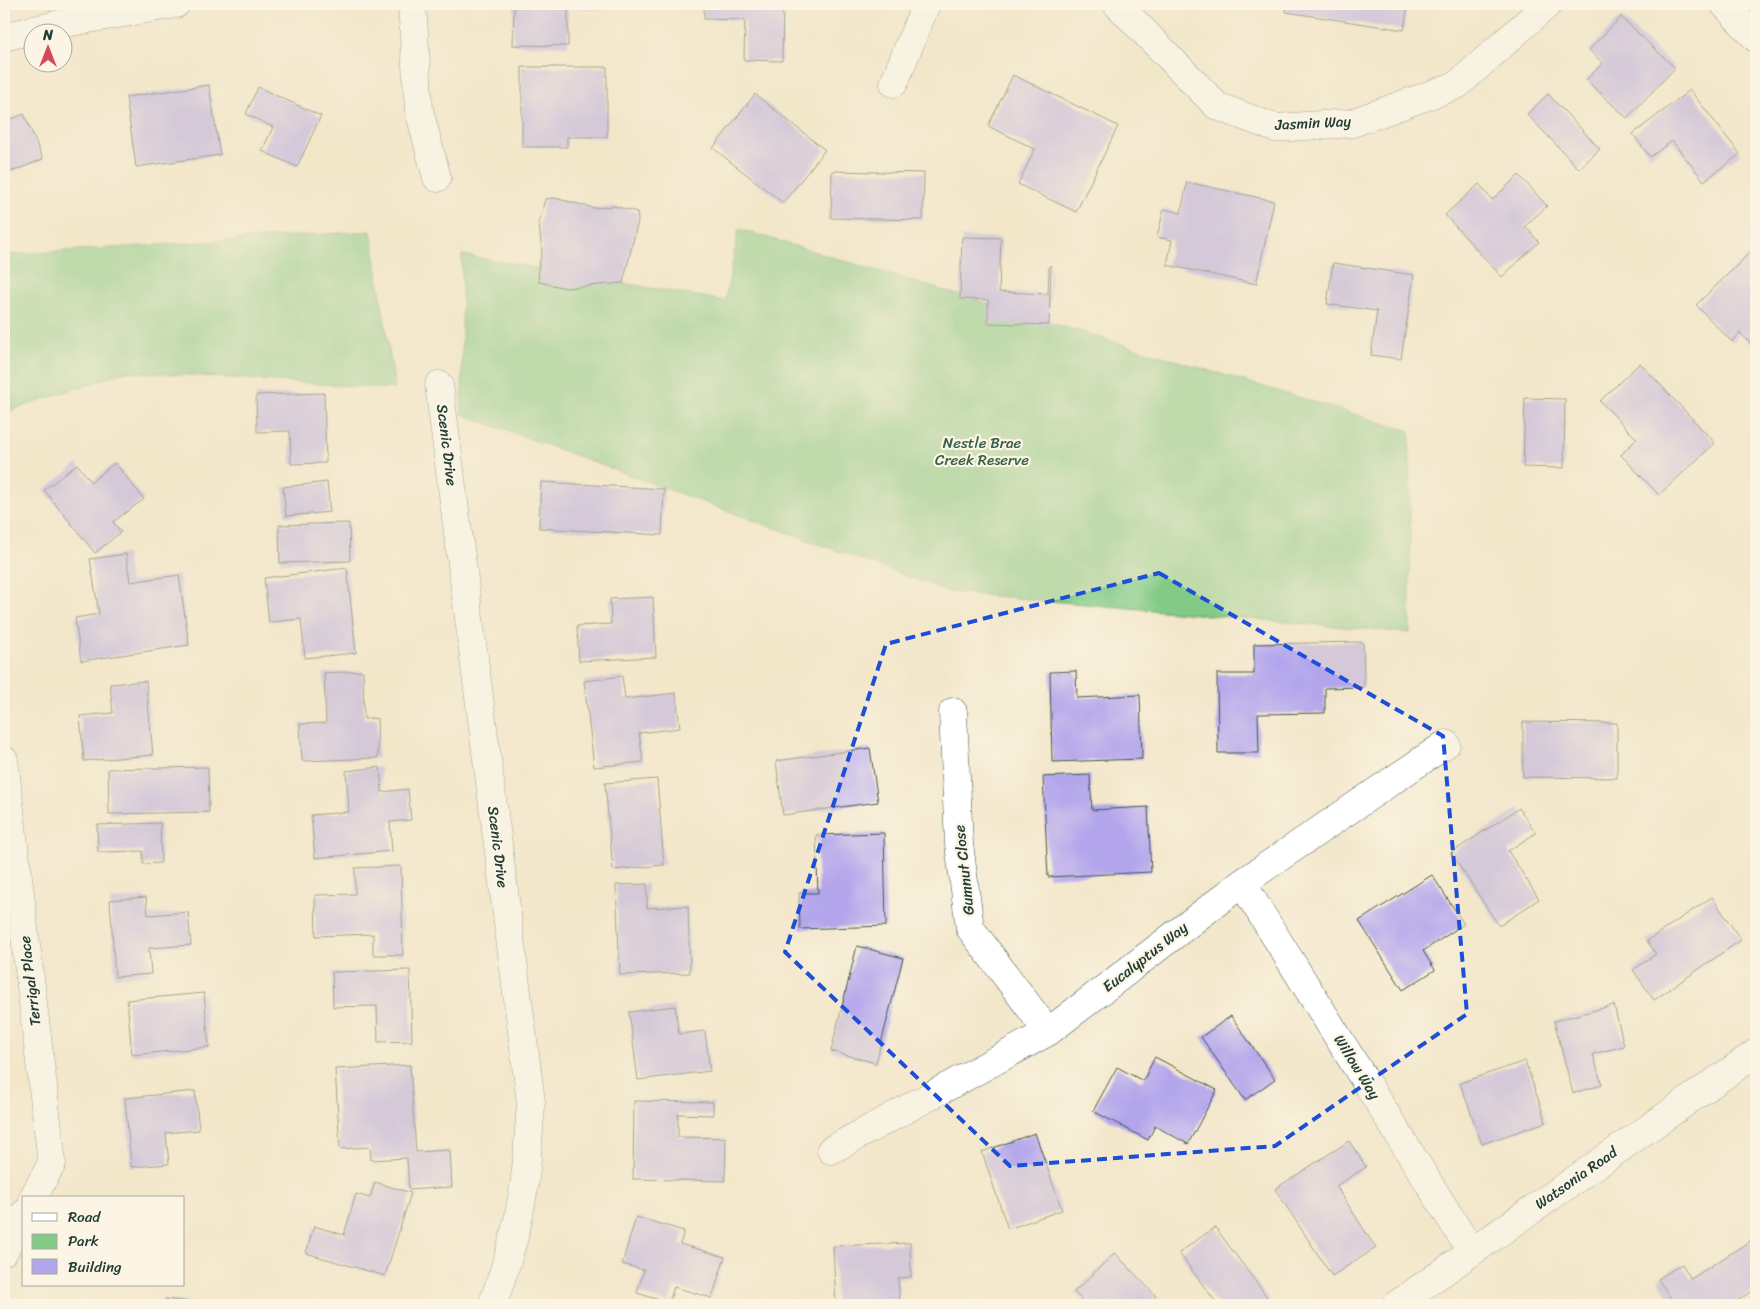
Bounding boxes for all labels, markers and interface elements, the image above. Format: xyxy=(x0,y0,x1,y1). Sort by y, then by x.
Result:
north arrow xyxy=(22,22,72,72)
text: N xyxy=(42,23,53,48)
street label: Jasmin Way xyxy=(1273,108,1352,138)
street label: Scenic Drive xyxy=(429,403,465,488)
park label: Nestle Brae Creek Reserve xyxy=(935,430,1029,473)
street label: Scenic Drive xyxy=(480,805,516,890)
street label: Gumnut Close xyxy=(946,823,982,916)
street label: Eucalyptus Way xyxy=(1097,915,1194,999)
street label: Terrigal Place xyxy=(12,934,48,1028)
street label: Willow Way xyxy=(1327,1029,1387,1105)
street label: Watsonia Road xyxy=(1529,1139,1624,1216)
legend xyxy=(22,1196,185,1286)
text: Road xyxy=(68,1204,101,1230)
text: Park xyxy=(68,1228,99,1254)
text: Building xyxy=(68,1254,122,1280)

